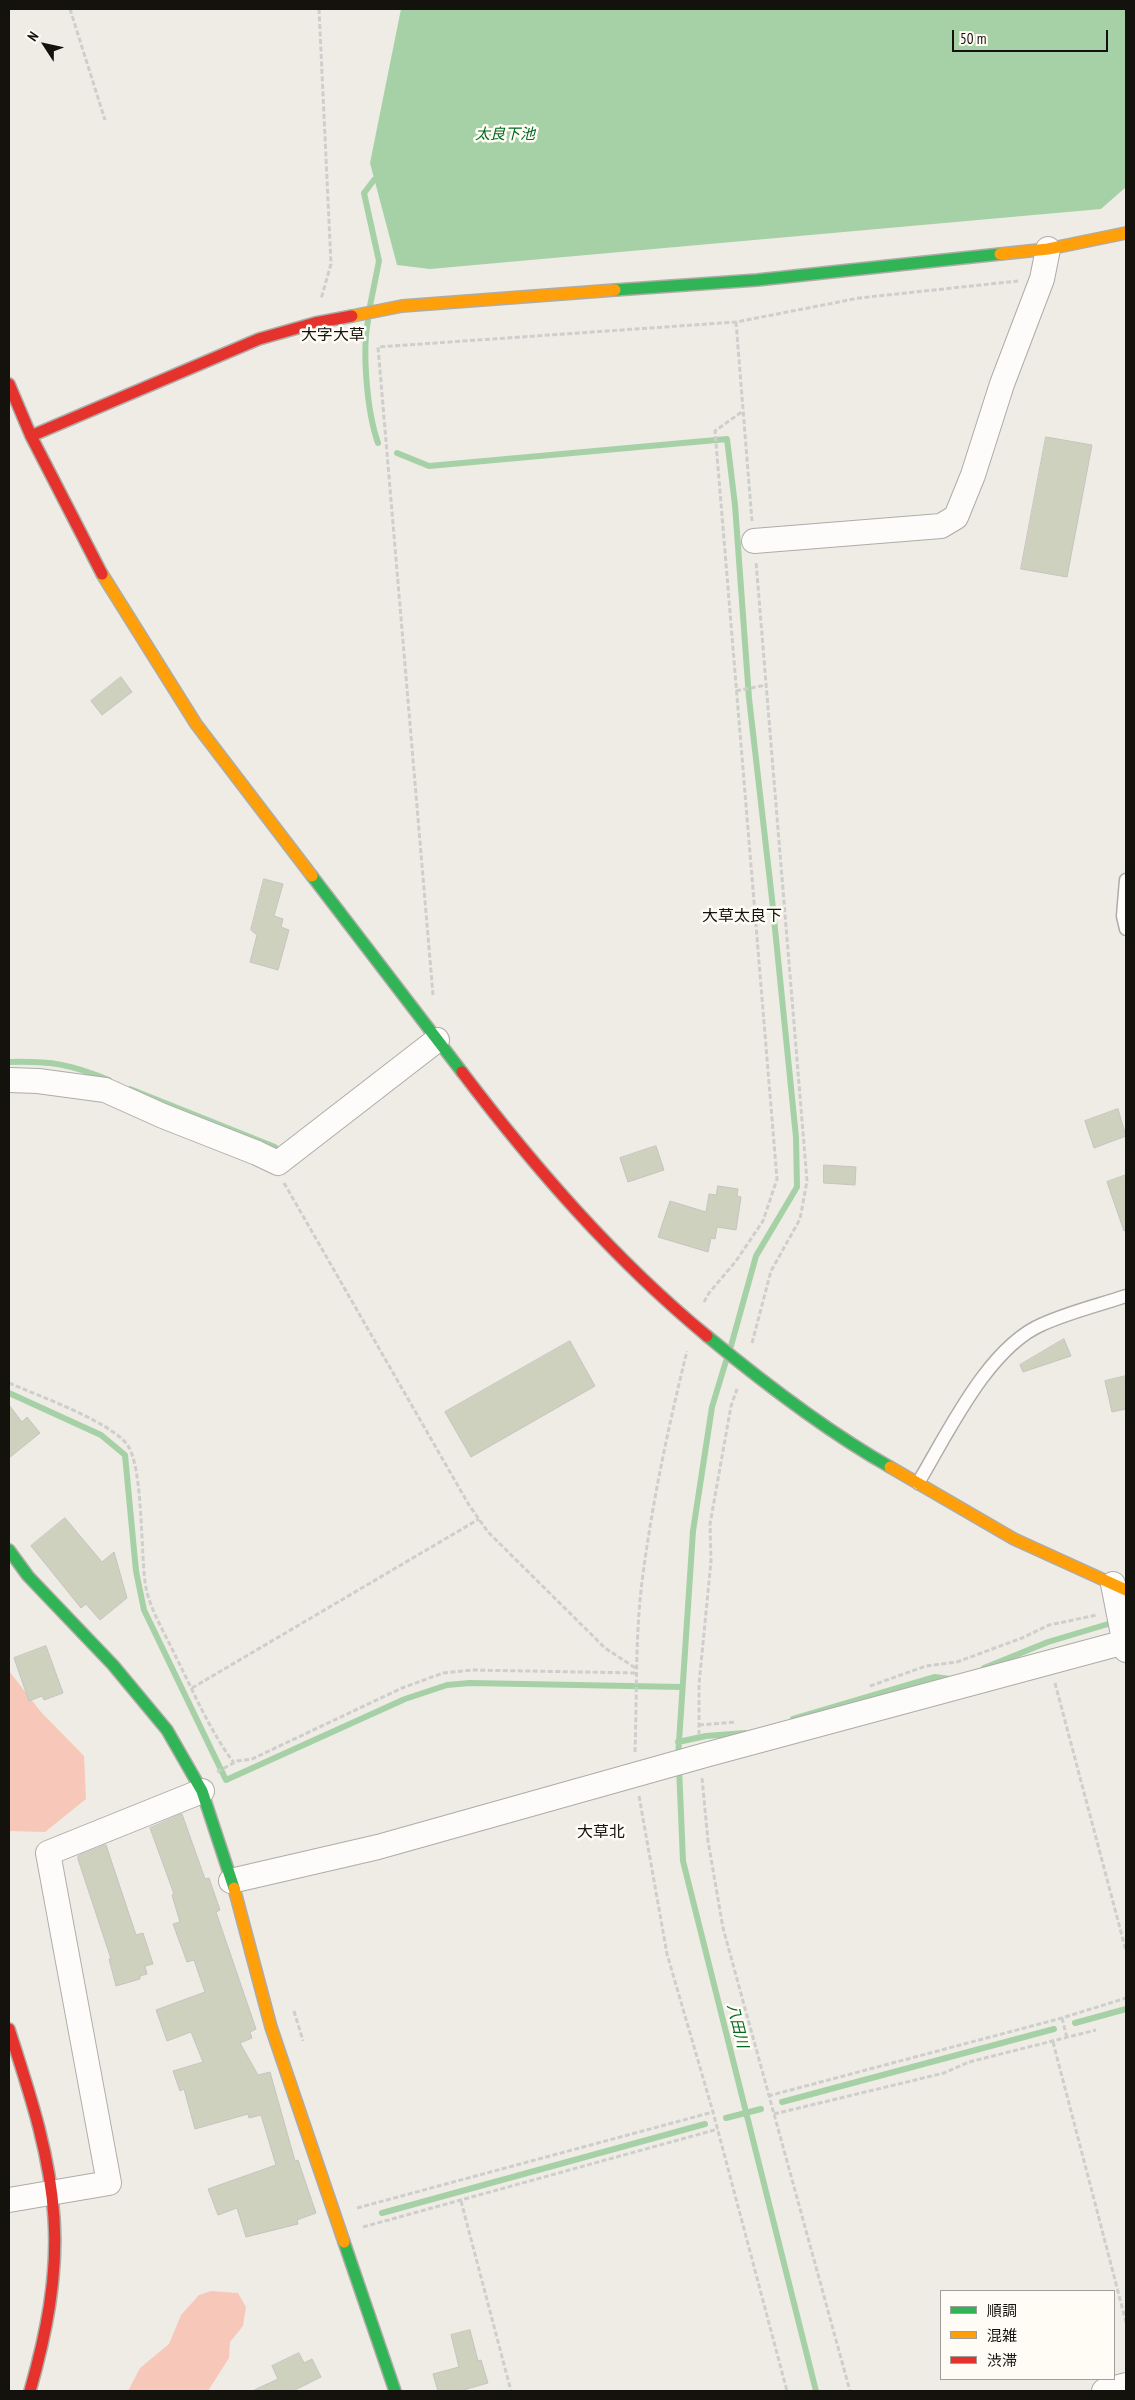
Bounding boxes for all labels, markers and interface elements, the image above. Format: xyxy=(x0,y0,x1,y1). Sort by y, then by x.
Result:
north arrow xyxy=(20,20,70,70)
scale bar xyxy=(955,20,1111,52)
text: N xyxy=(23,28,42,45)
text: 50 m xyxy=(960,29,986,48)
water label: 太良下池 xyxy=(475,126,535,144)
district label: 大字大草 xyxy=(301,325,365,345)
district label: 大草太良下 xyxy=(702,906,782,926)
district label: 大草北 xyxy=(577,1822,625,1842)
water label: 八田川 xyxy=(723,2002,751,2050)
legend xyxy=(940,2290,1115,2380)
text: 順調 xyxy=(987,2301,1017,2320)
text: 混雑 xyxy=(987,2326,1017,2345)
text: 渋滞 xyxy=(987,2351,1017,2370)

